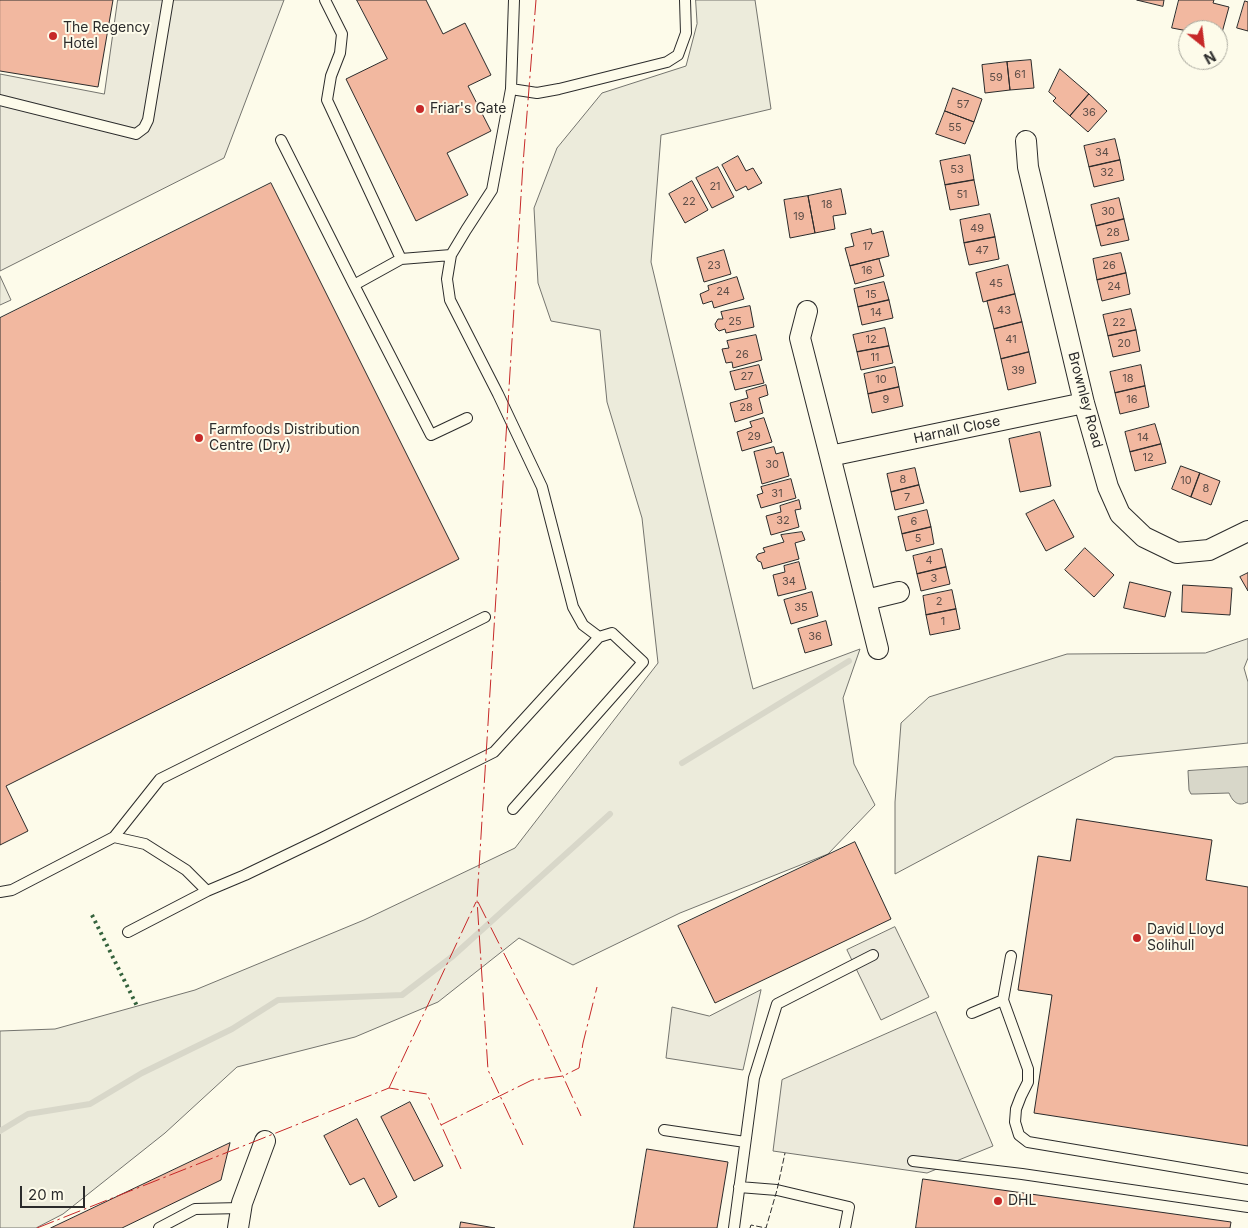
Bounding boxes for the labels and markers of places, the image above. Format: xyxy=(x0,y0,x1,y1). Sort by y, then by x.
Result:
place label: The Regency Hotel xyxy=(63,20,150,52)
marker: The Regency Hotel xyxy=(47,30,59,42)
place label: Friar's Gate xyxy=(430,101,506,117)
marker: Friar's Gate xyxy=(414,103,426,115)
place label: Farmfoods Distribution Centre (Dry) xyxy=(209,422,360,454)
marker: Farmfoods Distribution Centre (Dry) xyxy=(193,432,205,444)
place label: David Lloyd Solihull xyxy=(1147,922,1224,954)
marker: David Lloyd Solihull xyxy=(1131,932,1143,944)
place label: DHL xyxy=(1008,1193,1036,1209)
marker: DHL xyxy=(992,1195,1004,1207)

